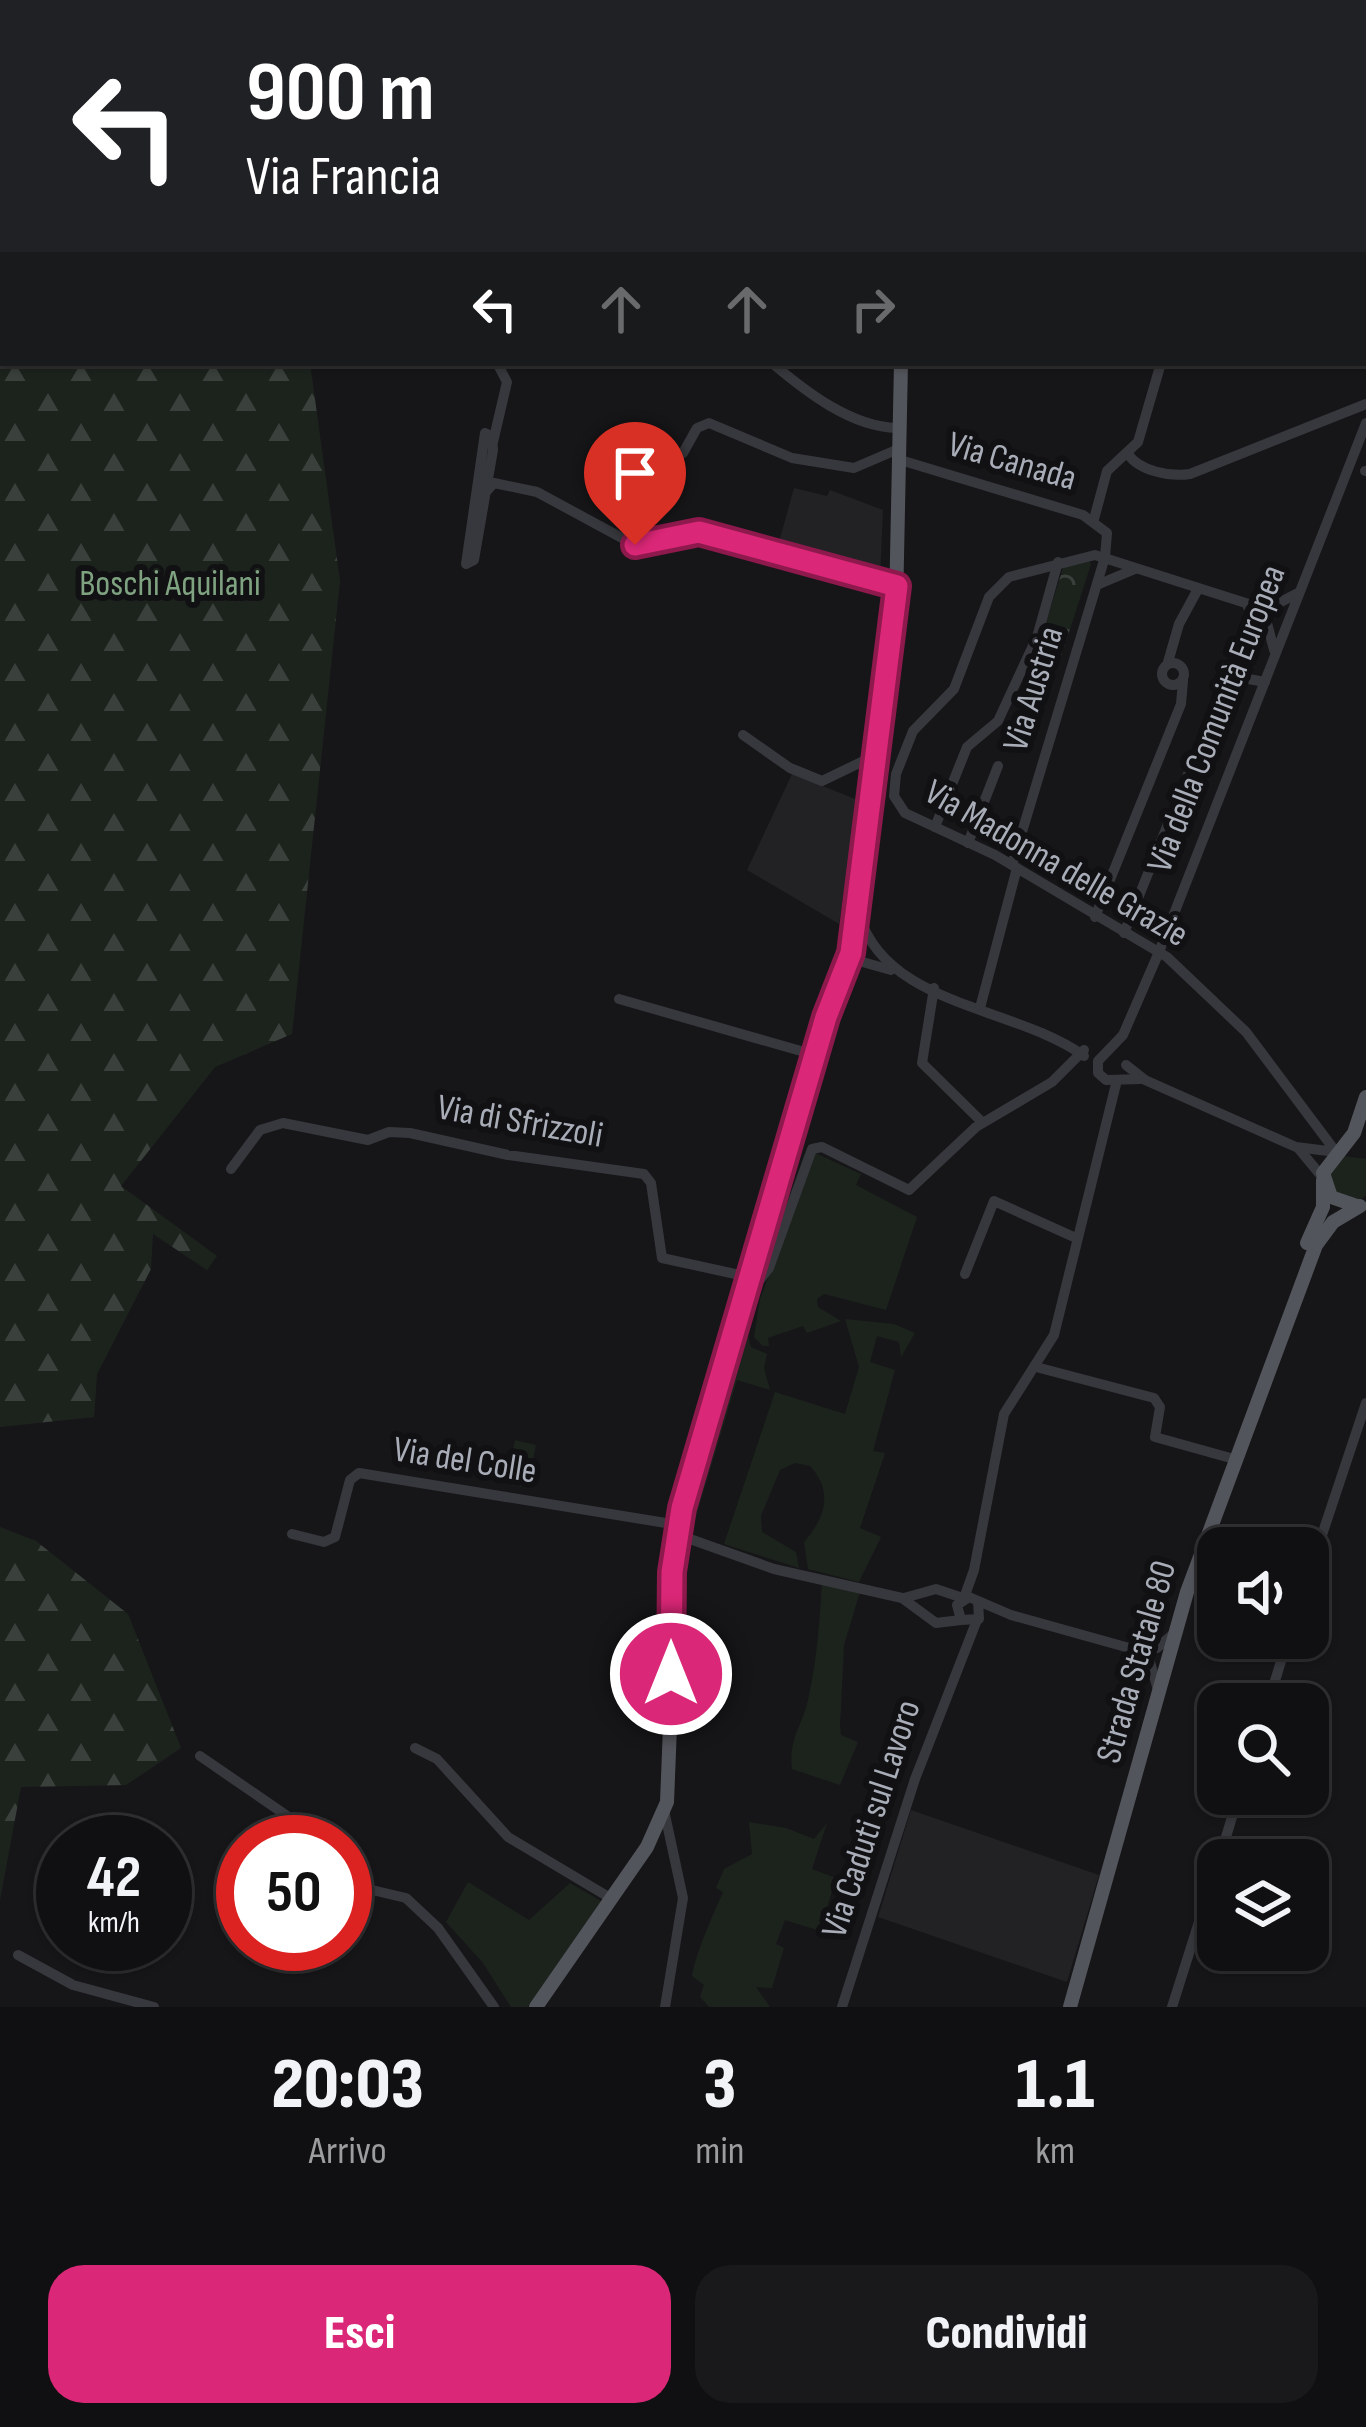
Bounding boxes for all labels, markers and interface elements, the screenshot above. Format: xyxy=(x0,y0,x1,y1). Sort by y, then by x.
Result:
text: 900 m xyxy=(246,43,435,144)
icon: left xyxy=(48,48,204,204)
text: Via Francia xyxy=(246,145,441,210)
icon: left xyxy=(462,276,528,342)
icon: ahead xyxy=(588,276,654,342)
icon: ahead xyxy=(714,276,780,342)
icon: right xyxy=(840,276,906,342)
pin xyxy=(584,422,686,545)
street label: Via Canada xyxy=(943,423,1081,501)
icon: arrive xyxy=(602,440,668,506)
street label: Via della Comunità Europea xyxy=(1139,559,1295,879)
park label: Boschi Aquilani xyxy=(79,563,261,606)
street label: Via Austria xyxy=(995,622,1073,756)
street label: Via Madonna delle Grazie xyxy=(917,771,1195,957)
street label: Via di Sfrizzoli xyxy=(434,1086,606,1158)
street label: Via del Colle xyxy=(390,1428,540,1494)
map controls xyxy=(1197,1527,1329,1971)
button: sound xyxy=(1197,1527,1329,1659)
street label: Strada Statale 80 xyxy=(1088,1556,1186,1768)
position arrow xyxy=(608,1611,734,1737)
button: search xyxy=(1197,1683,1329,1815)
street label: Via Caduti sul Lavoro xyxy=(813,1695,931,1943)
speed limit sign: 50 xyxy=(216,1815,372,1971)
button: layers xyxy=(1197,1839,1329,1971)
text: 42 xyxy=(87,1842,141,1914)
text: km/h xyxy=(88,1905,140,1941)
text: 20:03 xyxy=(271,2042,424,2129)
text: 3 xyxy=(703,2042,736,2129)
text: 1.1 xyxy=(1016,2042,1095,2129)
text: Arrivo xyxy=(309,2128,387,2175)
text: min xyxy=(695,2128,744,2175)
text: km xyxy=(1035,2128,1075,2175)
button: Esci xyxy=(48,2265,671,2403)
button: Condividi xyxy=(695,2265,1318,2403)

